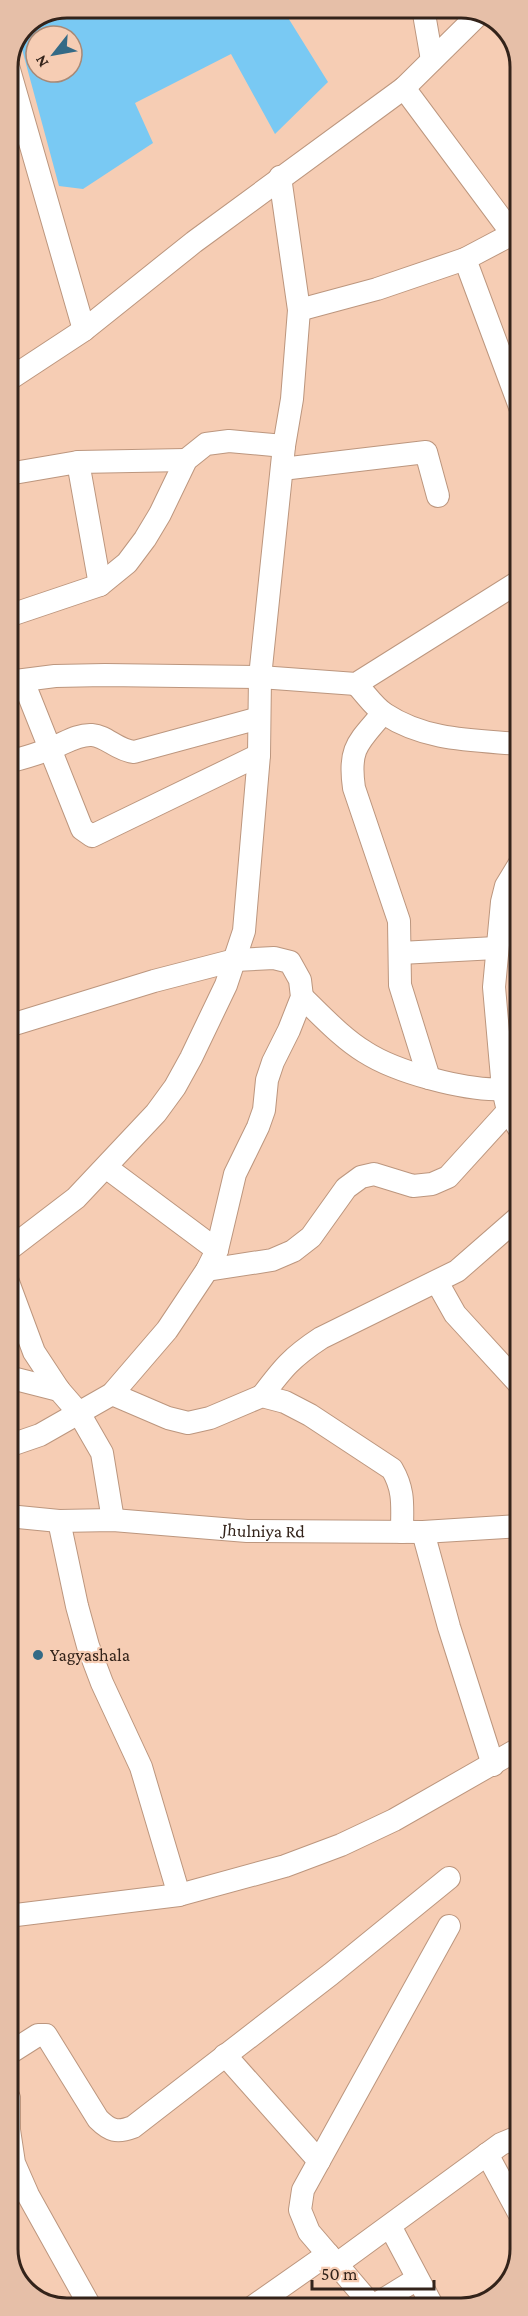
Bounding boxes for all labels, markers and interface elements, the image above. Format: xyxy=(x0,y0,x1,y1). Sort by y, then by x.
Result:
north arrow xyxy=(24,24,84,84)
text: N xyxy=(31,52,52,71)
street label: Jhulniya Rd xyxy=(219,1519,305,1541)
place label: Yagyashala xyxy=(50,1645,130,1665)
marker: Yagyashala xyxy=(31,1648,45,1662)
scale bar xyxy=(312,2253,434,2291)
text: 50 m xyxy=(321,2264,358,2284)

